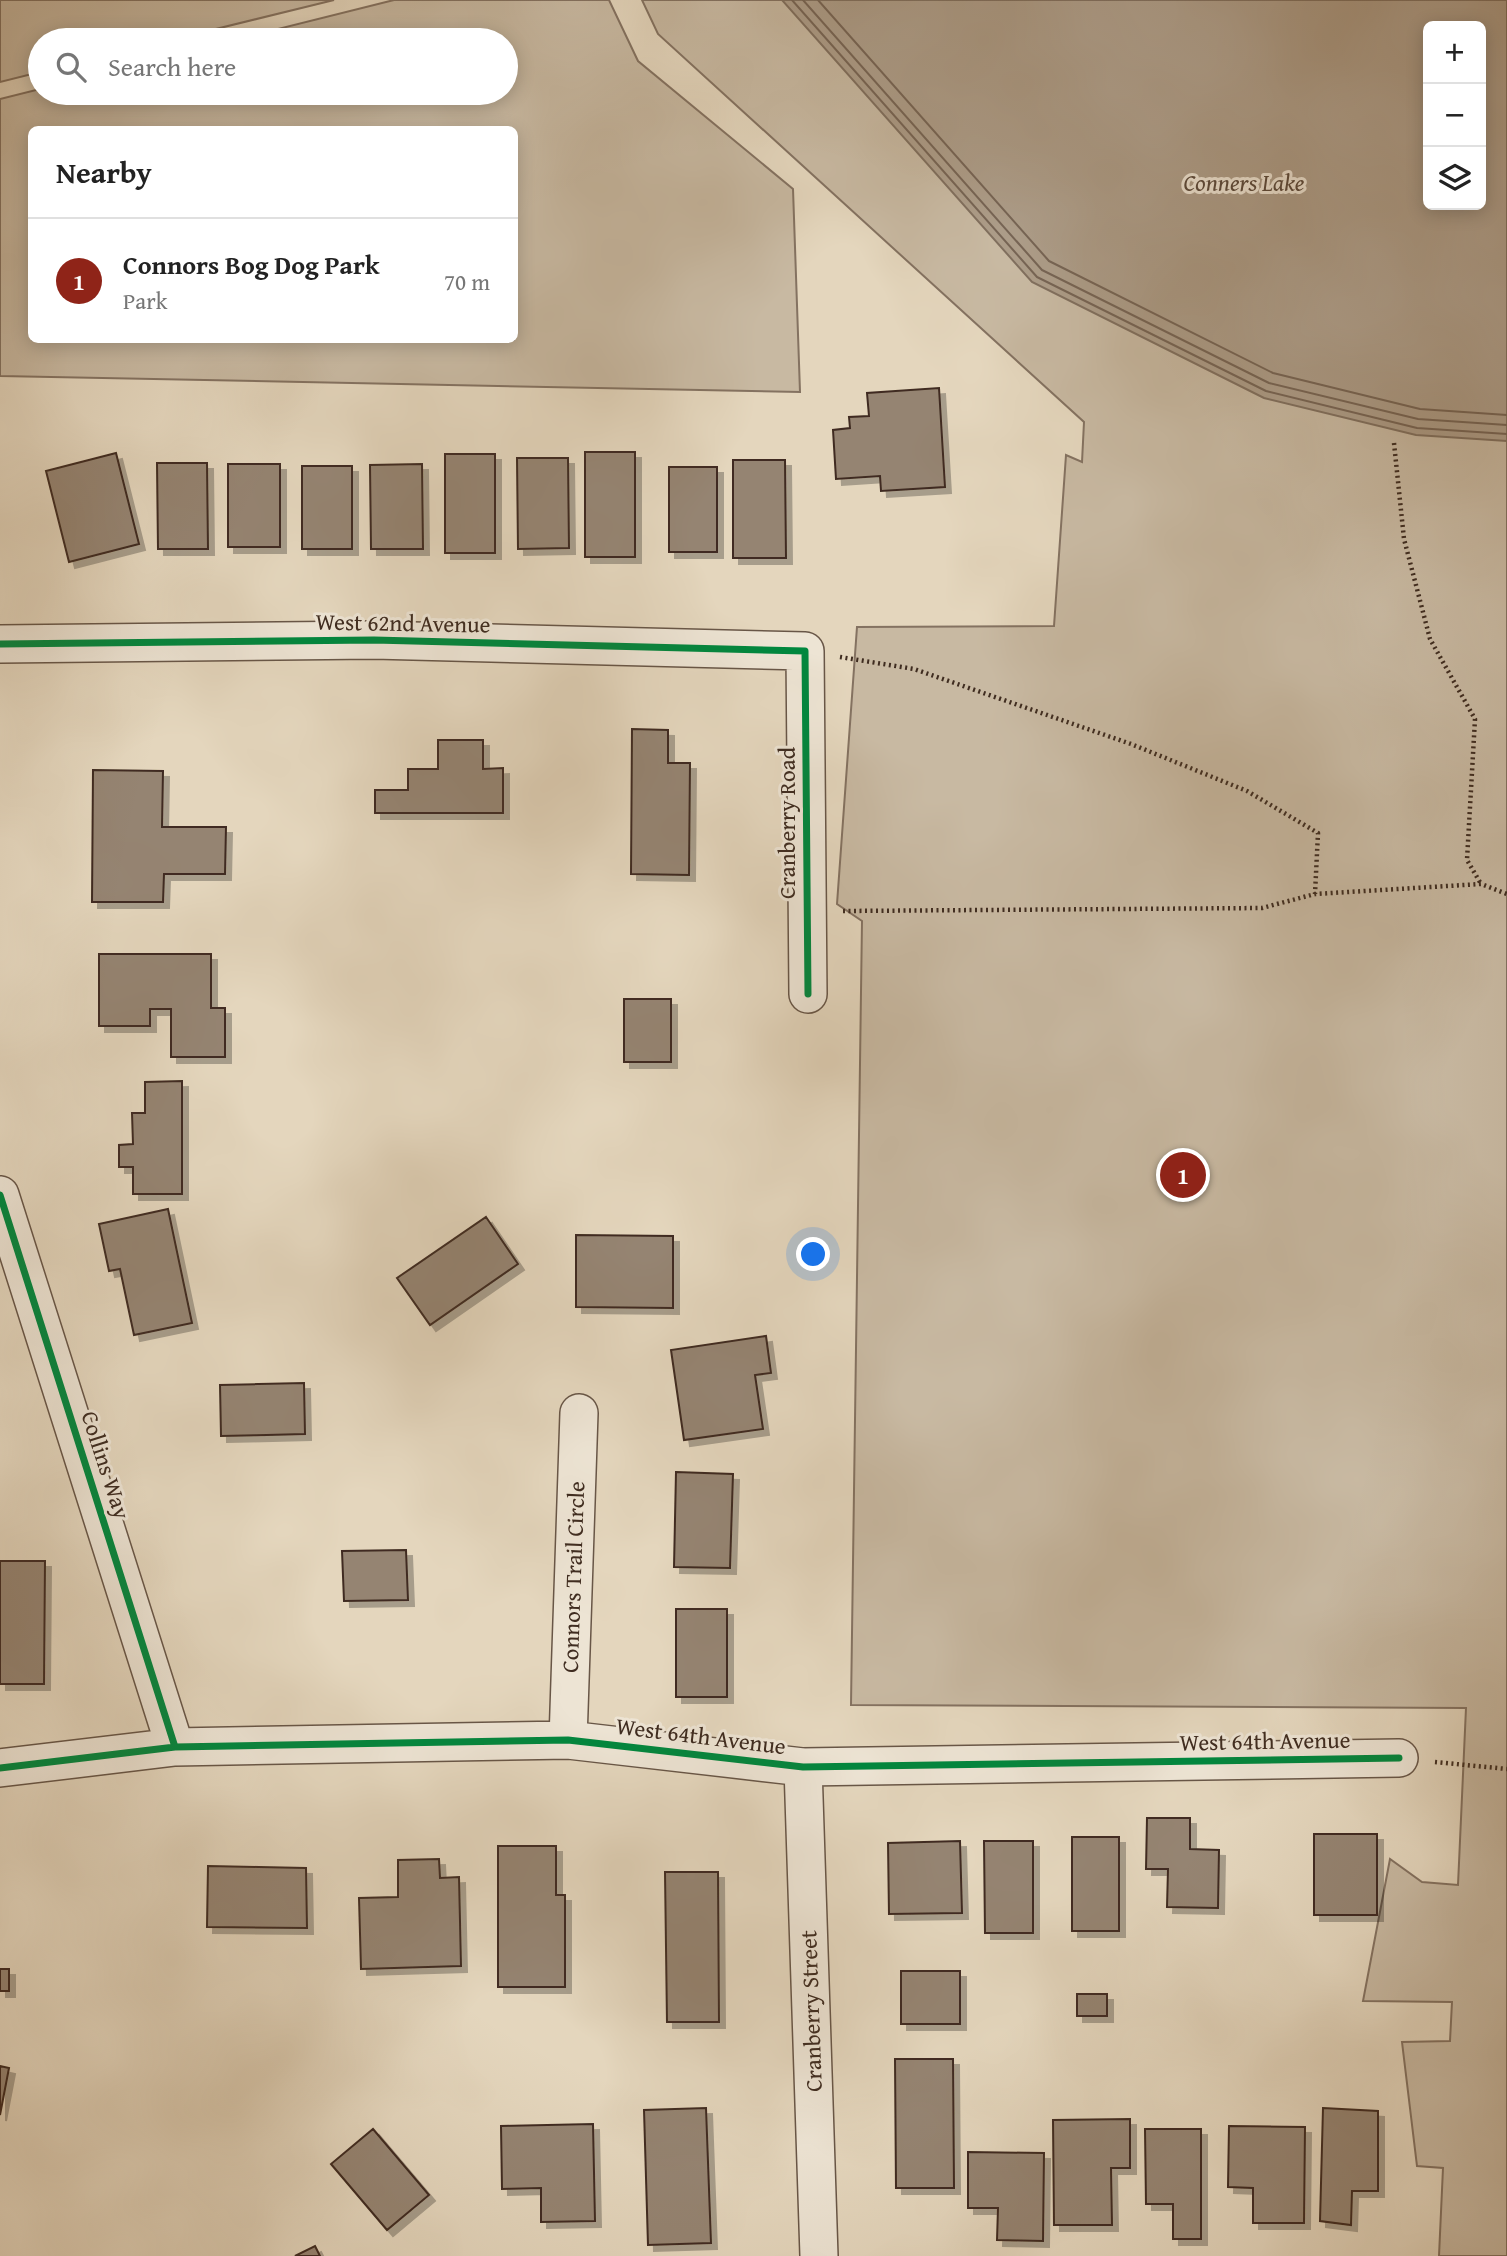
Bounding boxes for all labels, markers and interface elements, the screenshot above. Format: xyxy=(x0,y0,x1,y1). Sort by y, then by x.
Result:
map controls xyxy=(1423,21,1486,210)
button: + xyxy=(1423,21,1486,84)
search box xyxy=(28,28,518,105)
text: Search here xyxy=(108,47,236,86)
icon: search xyxy=(52,48,90,86)
button: − xyxy=(1423,84,1486,147)
button: layers xyxy=(1423,147,1486,210)
text: Nearby xyxy=(56,150,152,194)
water label: Conners Lake xyxy=(1184,165,1305,200)
text: Connors Bog Dog Park xyxy=(123,245,380,284)
text: 1 xyxy=(73,265,85,298)
text: 70 m xyxy=(444,265,490,298)
text: Park xyxy=(123,284,167,317)
street label: West 62nd Avenue xyxy=(315,604,491,641)
street label: Cranberry Road xyxy=(770,746,803,899)
pin: 1 xyxy=(1160,1149,1206,1201)
your location xyxy=(796,1237,830,1271)
street label: Collins Way xyxy=(74,1407,140,1524)
street label: Connors Trail Circle xyxy=(553,1481,592,1673)
street label: West 64th Avenue xyxy=(614,1709,788,1762)
street label: West 64th Avenue xyxy=(1179,1723,1351,1758)
street label: Cranberry Street xyxy=(791,1930,830,2092)

